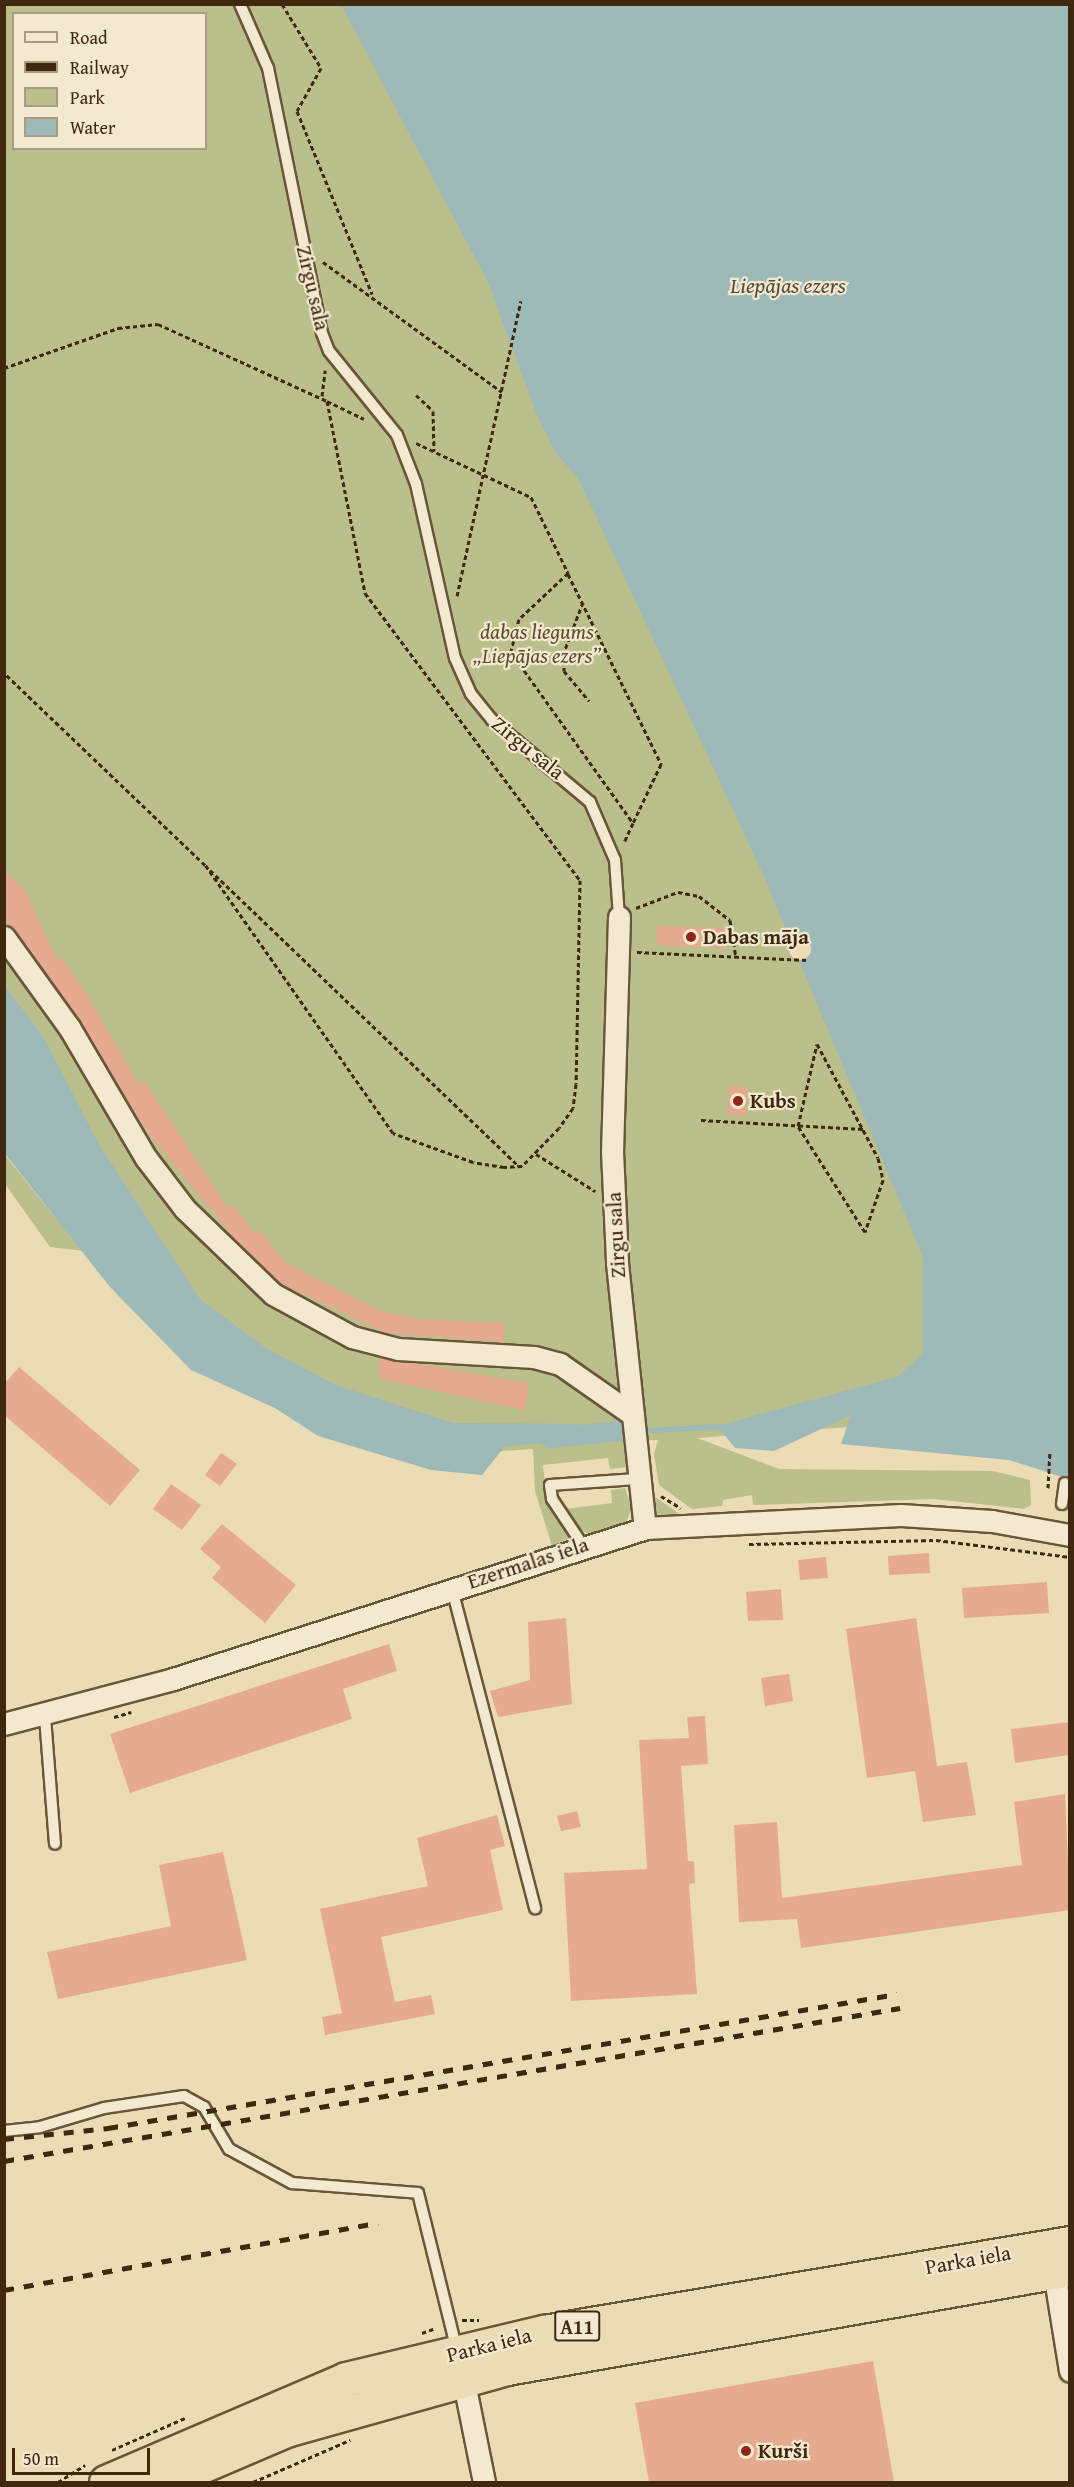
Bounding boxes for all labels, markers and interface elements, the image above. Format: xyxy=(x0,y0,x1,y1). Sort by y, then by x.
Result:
legend xyxy=(12,12,207,150)
text: Road xyxy=(70,24,108,51)
text: Railway xyxy=(70,54,129,81)
text: Park xyxy=(70,84,105,111)
text: Water xyxy=(70,114,115,141)
street label: Zirgu sala xyxy=(291,243,335,333)
water label: Liepājas ezers xyxy=(730,273,846,299)
park label: dabas liegums „Liepājas ezers” xyxy=(473,619,601,669)
street label: Zirgu sala xyxy=(487,711,569,785)
place label: Dabas māja xyxy=(703,924,809,950)
marker: Dabas māja xyxy=(684,930,698,944)
place label: Kubs xyxy=(750,1088,796,1114)
marker: Kubs xyxy=(731,1094,745,1108)
street label: Zirgu sala xyxy=(601,1191,631,1279)
street label: Ezermalas iela xyxy=(464,1532,592,1594)
street label: Parka iela xyxy=(923,2240,1013,2280)
road number: A11 xyxy=(553,2309,601,2343)
street label: Parka iela xyxy=(444,2322,534,2368)
scale bar xyxy=(15,2436,153,2474)
place label: Kurši xyxy=(758,2438,809,2464)
marker: Kurši xyxy=(739,2444,753,2458)
text: 50 m xyxy=(23,2445,59,2472)

